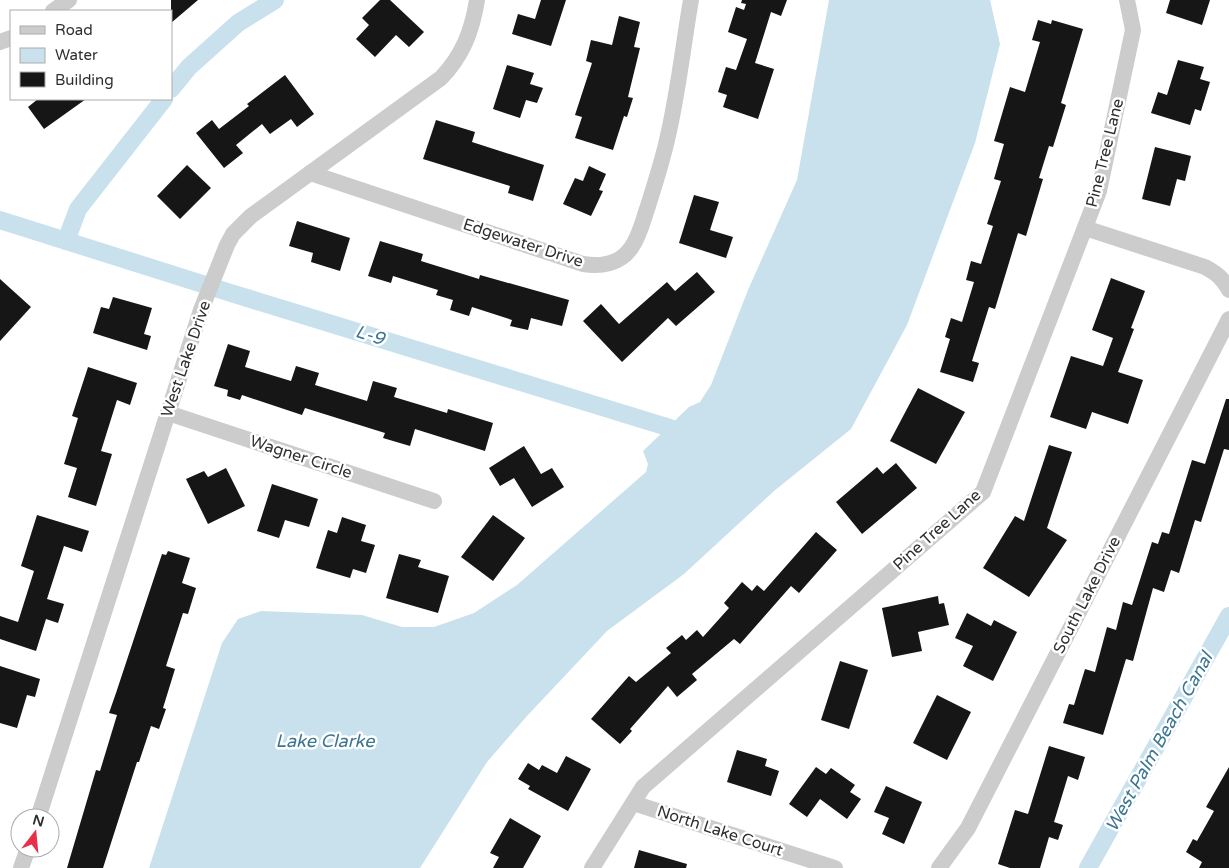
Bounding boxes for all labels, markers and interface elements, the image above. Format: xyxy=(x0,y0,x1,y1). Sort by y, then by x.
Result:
legend xyxy=(10,10,172,100)
text: Road xyxy=(55,21,93,39)
text: Water xyxy=(55,46,98,64)
text: Building xyxy=(55,71,114,89)
street label: Pine Tree Lane xyxy=(1082,96,1128,210)
street label: Edgewater Drive xyxy=(460,214,586,272)
street label: West Lake Drive xyxy=(157,298,215,420)
water label: L-9 xyxy=(353,320,389,350)
street label: Wagner Circle xyxy=(247,431,355,483)
street label: Pine Tree Lane xyxy=(889,485,985,575)
street label: South Lake Drive xyxy=(1049,533,1125,657)
water label: West Palm Beach Canal xyxy=(1101,646,1219,835)
water label: Lake Clarke xyxy=(276,730,375,752)
street label: North Lake Court xyxy=(655,801,785,861)
north arrow xyxy=(10,808,60,858)
text: N xyxy=(31,811,46,831)

